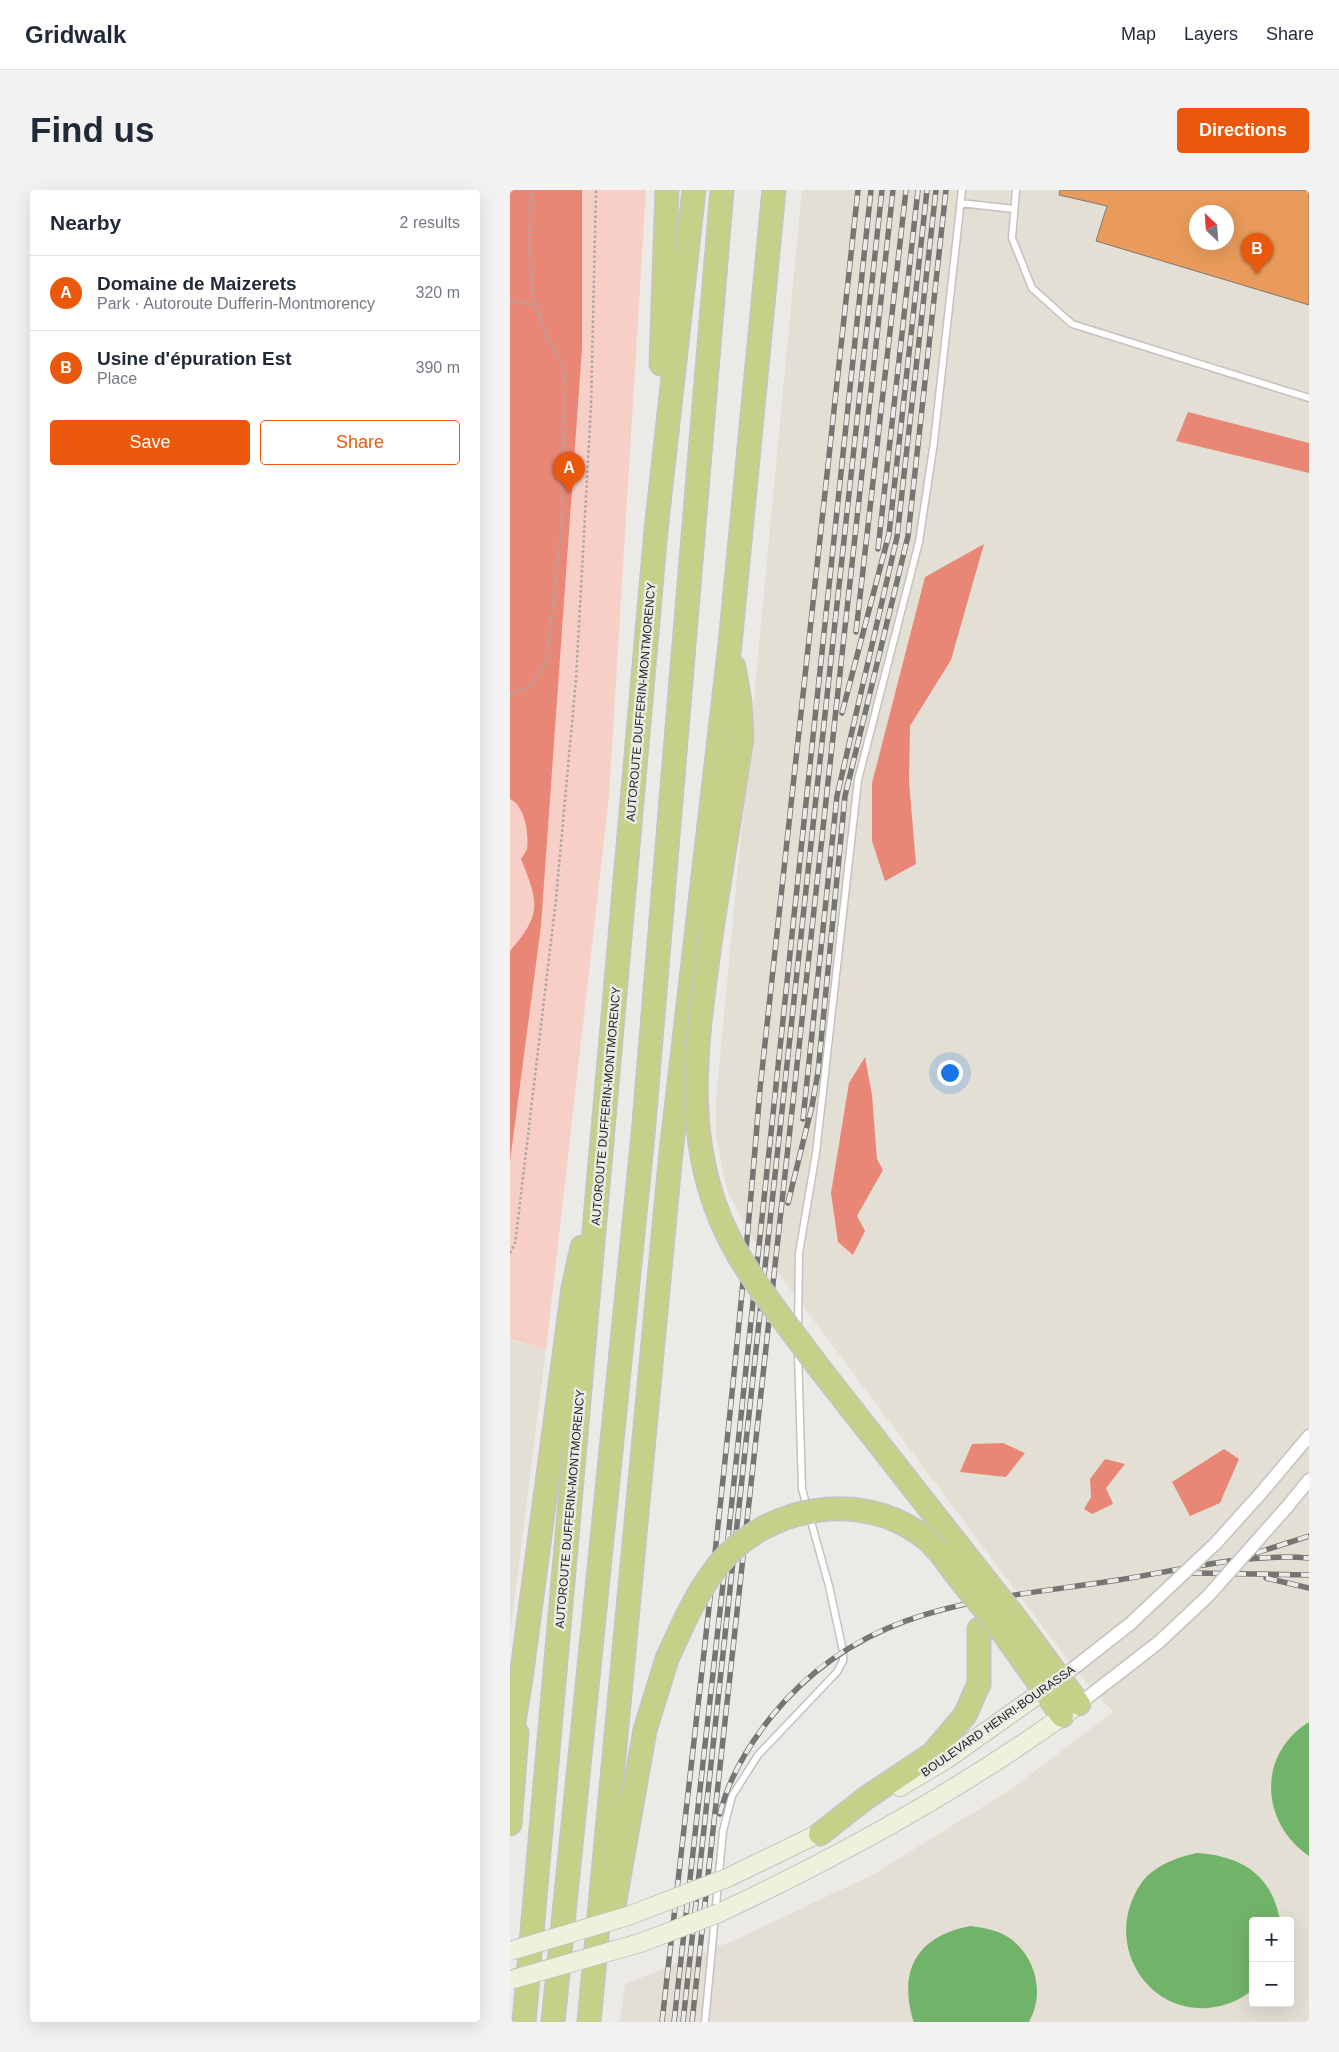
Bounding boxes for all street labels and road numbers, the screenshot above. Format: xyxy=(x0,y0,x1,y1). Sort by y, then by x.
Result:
street label: AUTOROUTE DUFFERIN-MONTMORENCY xyxy=(624,582,658,822)
street label: AUTOROUTE DUFFERIN-MONTMORENCY xyxy=(589,986,623,1226)
street label: AUTOROUTE DUFFERIN-MONTMORENCY xyxy=(553,1389,587,1629)
street label: BOULEVARD HENRI-BOURASSA xyxy=(918,1662,1078,1780)

